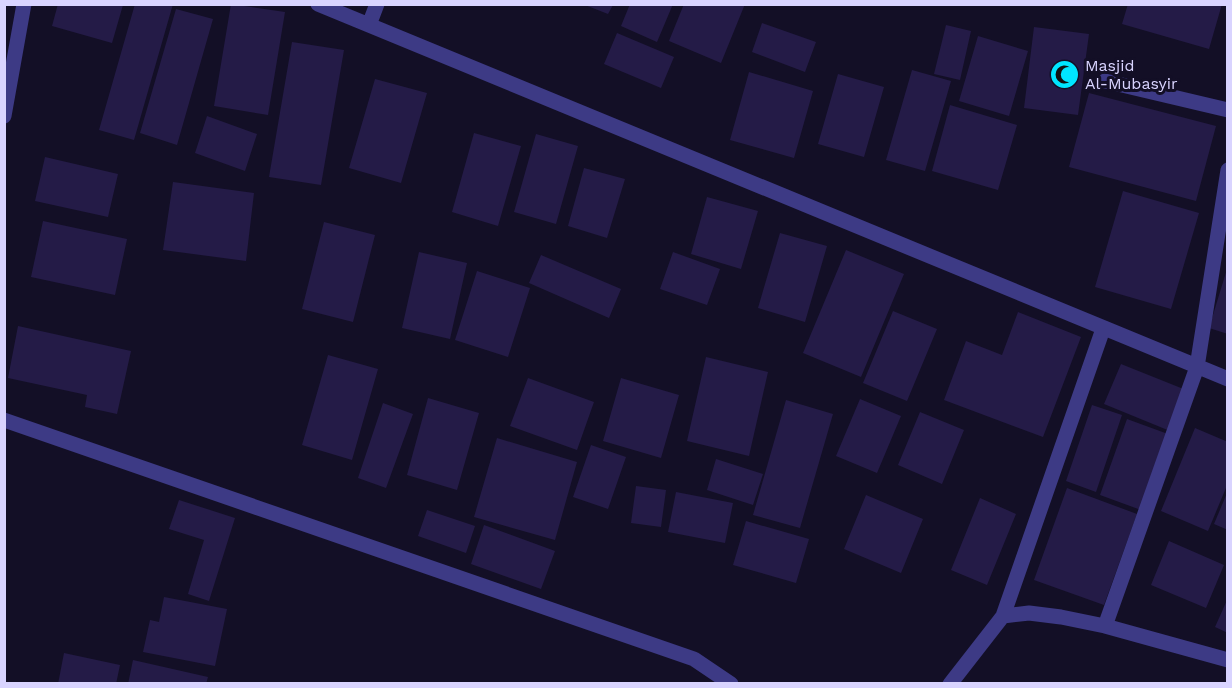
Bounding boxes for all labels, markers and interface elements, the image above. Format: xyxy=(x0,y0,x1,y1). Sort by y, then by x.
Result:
place label: Masjid Al-Mubasyir xyxy=(1085,56,1178,93)
mosque icon: Masjid Al-Mubasyir xyxy=(1048,58,1080,90)

